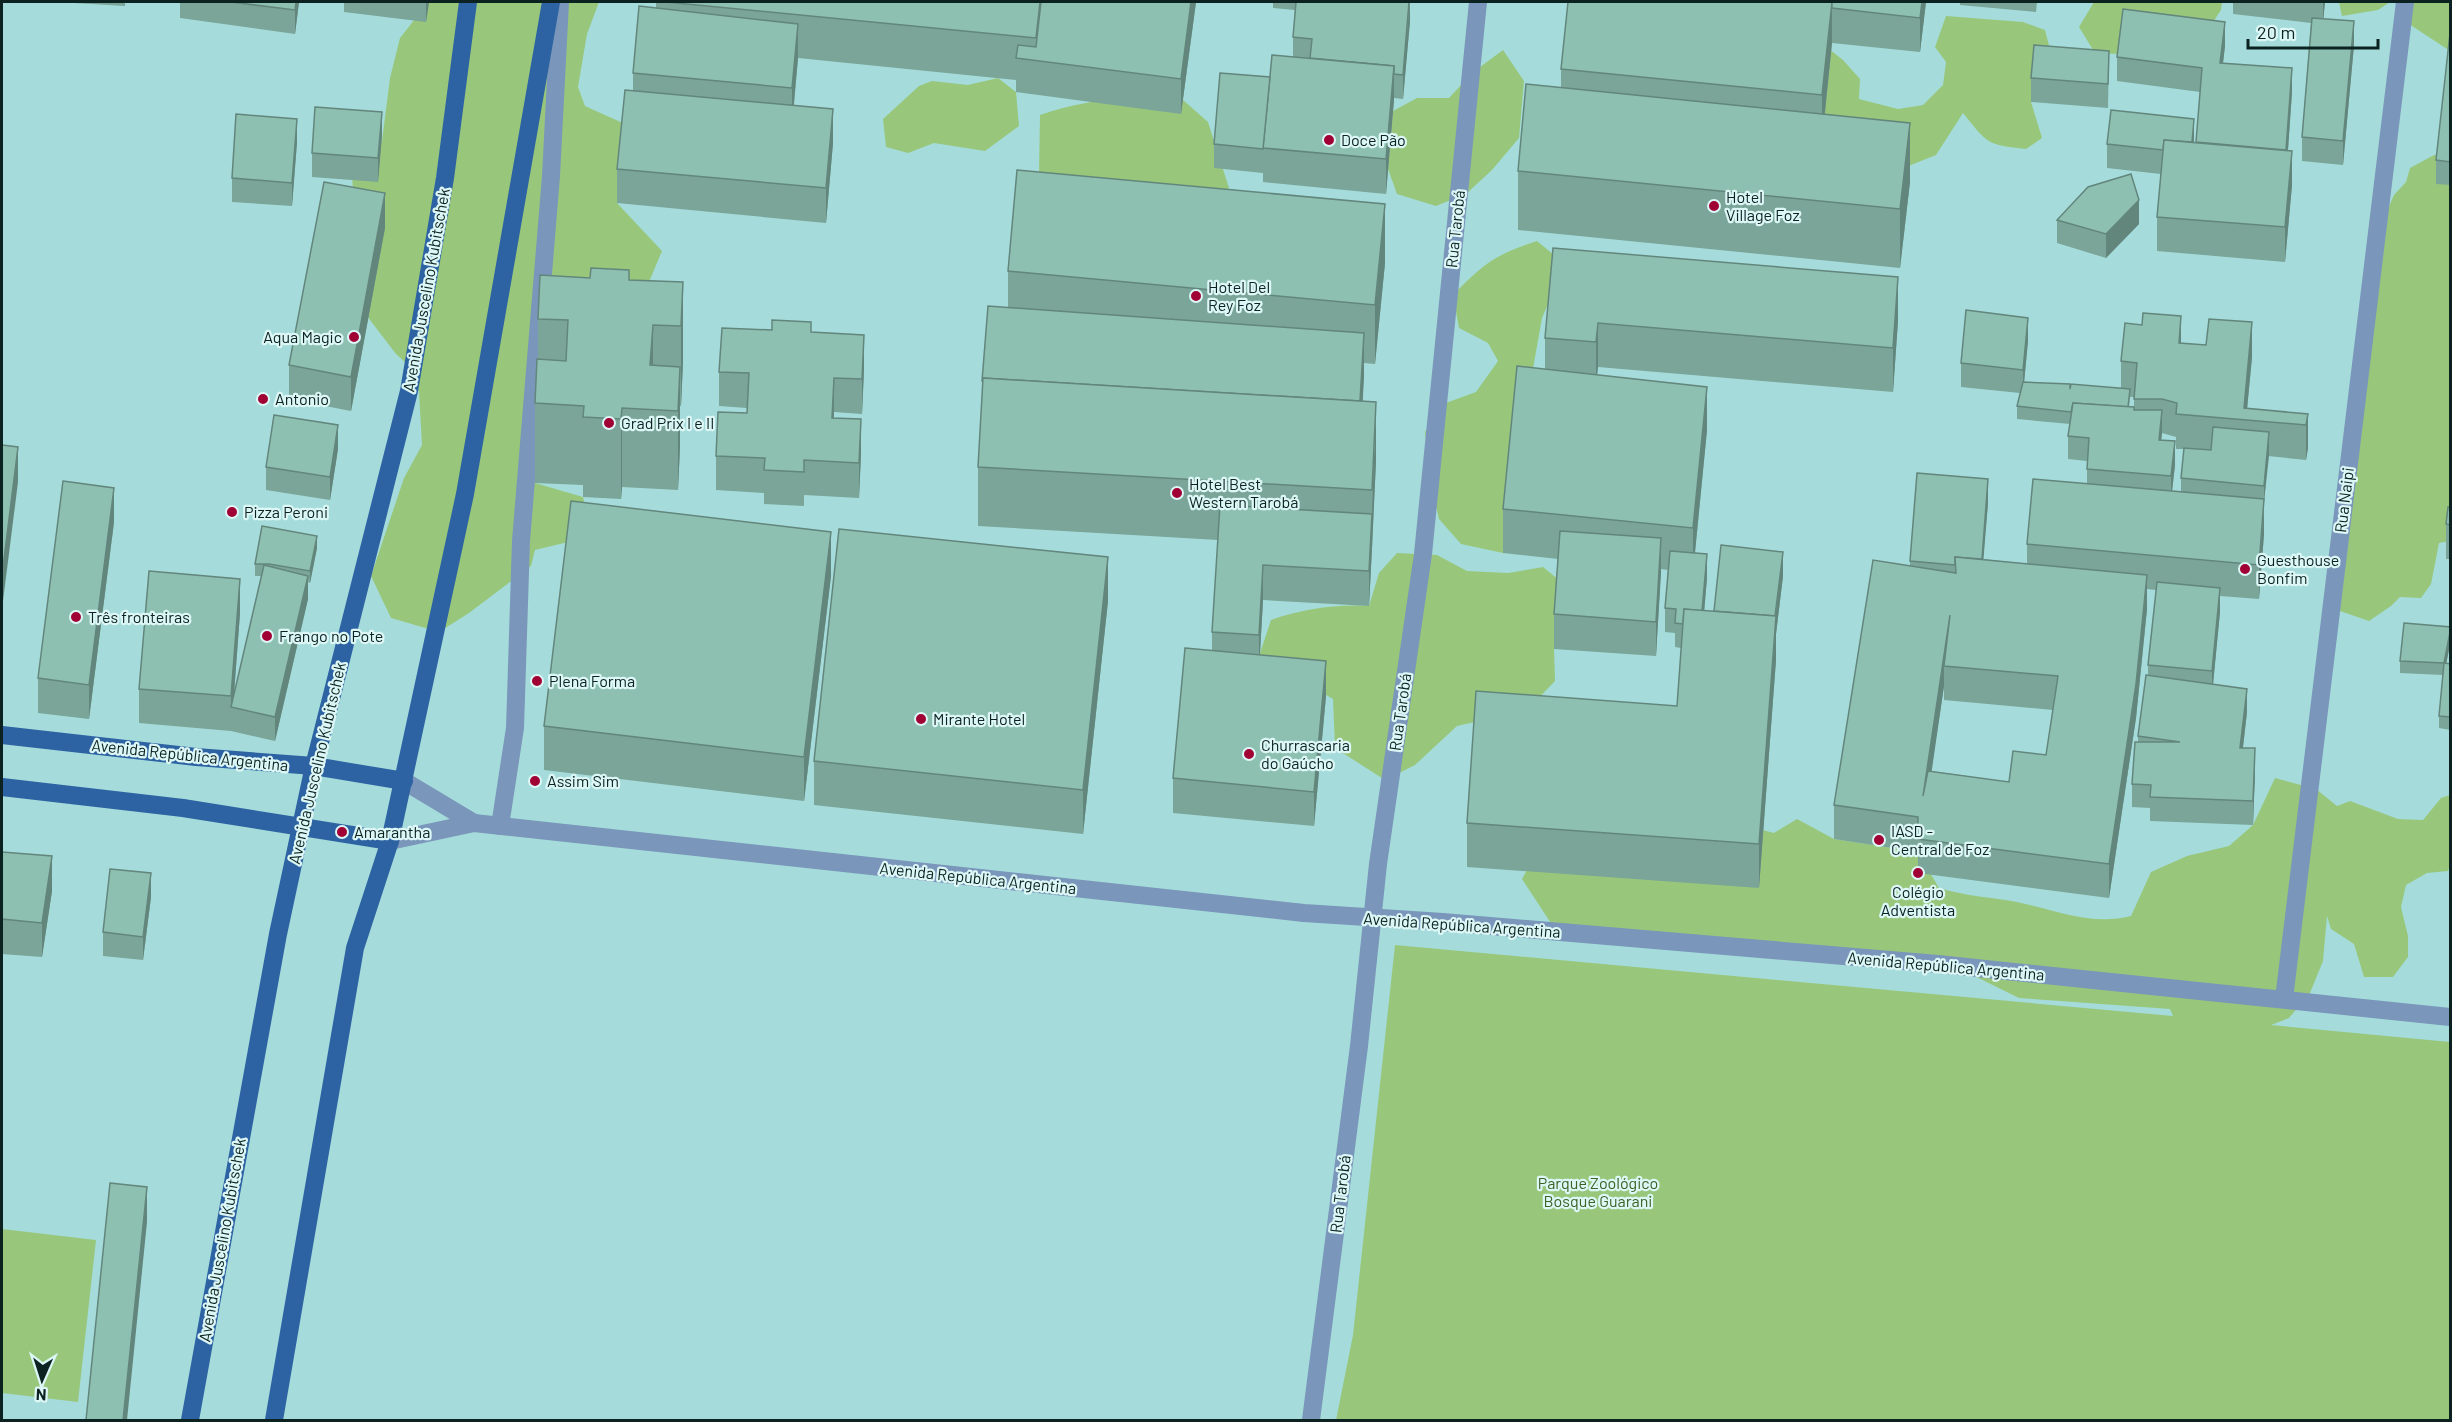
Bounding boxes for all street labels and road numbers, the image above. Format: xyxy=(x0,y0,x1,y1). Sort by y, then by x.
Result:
street label: Avenida Juscelino Kubitschek xyxy=(398,187,453,393)
street label: Rua Tarobá xyxy=(1441,189,1468,269)
street label: Rua Naipi xyxy=(2330,466,2357,534)
street label: Avenida Juscelino Kubitschek xyxy=(284,660,349,866)
street label: Rua Tarobá xyxy=(1385,672,1414,752)
street label: Avenida República Argentina xyxy=(91,735,289,774)
street label: Avenida República Argentina xyxy=(879,858,1077,897)
street label: Avenida República Argentina xyxy=(1363,908,1561,941)
street label: Avenida República Argentina xyxy=(1847,947,2045,984)
street label: Avenida Juscelino Kubitschek xyxy=(194,1137,249,1343)
street label: Rua Tarobá xyxy=(1325,1154,1354,1234)

